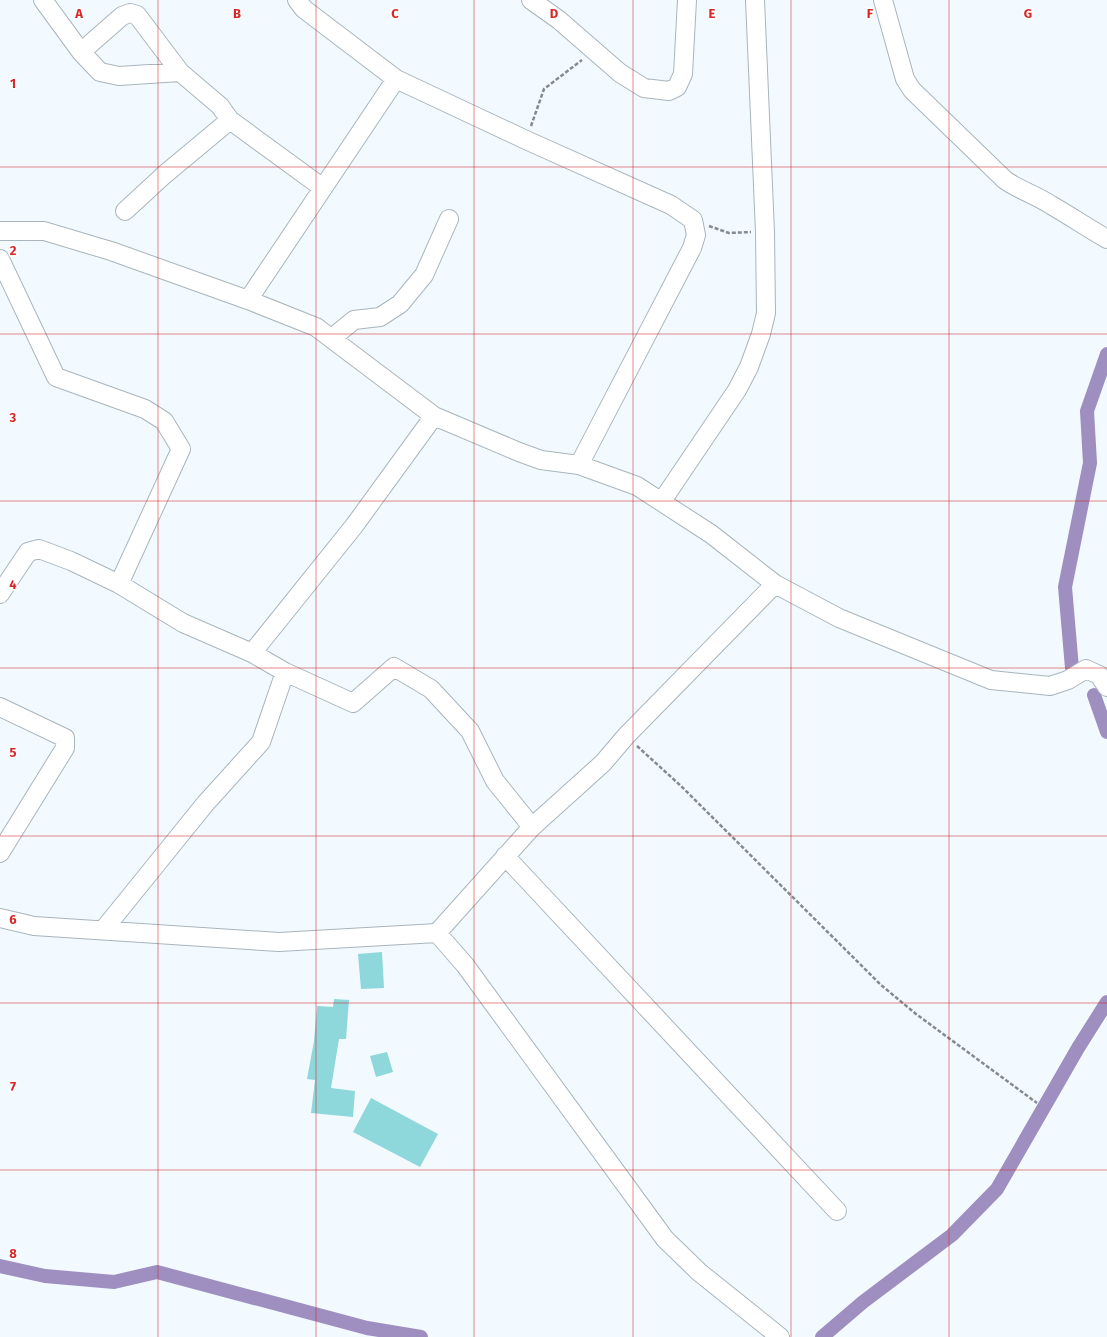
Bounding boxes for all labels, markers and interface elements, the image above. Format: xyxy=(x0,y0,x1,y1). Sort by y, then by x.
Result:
text: A xyxy=(74,6,83,21)
text: B xyxy=(233,6,241,21)
text: C xyxy=(391,6,399,21)
text: D xyxy=(550,6,559,21)
text: E xyxy=(709,6,716,21)
text: F xyxy=(867,6,874,21)
text: G xyxy=(1024,6,1032,21)
text: 1 xyxy=(10,76,16,91)
text: 2 xyxy=(10,243,17,258)
text: 3 xyxy=(9,410,17,425)
text: 4 xyxy=(9,577,17,592)
text: 5 xyxy=(10,745,17,760)
text: 6 xyxy=(9,912,17,927)
text: 7 xyxy=(10,1079,16,1094)
text: 8 xyxy=(9,1246,17,1261)

